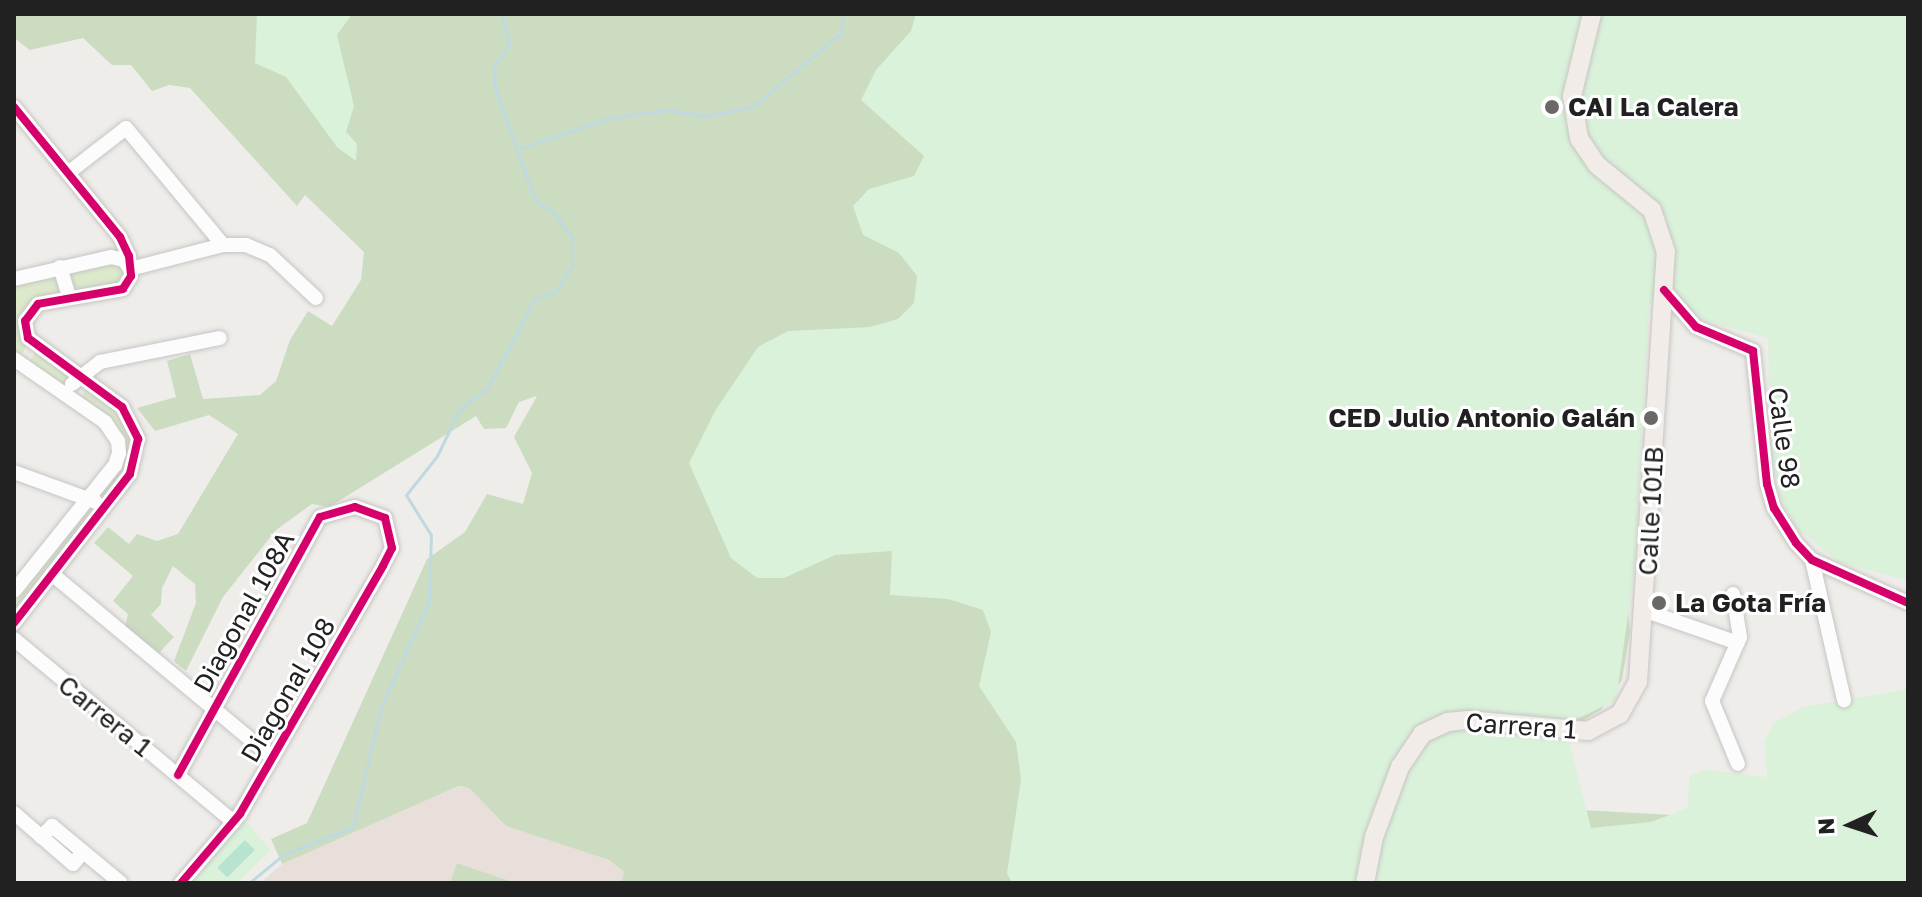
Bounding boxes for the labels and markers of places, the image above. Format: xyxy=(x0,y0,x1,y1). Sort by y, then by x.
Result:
place label: CAI La Calera xyxy=(1568,91,1739,123)
marker: CAI La Calera xyxy=(1543,98,1561,116)
place label: CED Julio Antonio Galán xyxy=(1328,402,1635,434)
marker: CED Julio Antonio Galán xyxy=(1642,409,1660,427)
place label: La Gota Fría xyxy=(1675,587,1826,619)
marker: La Gota Fría xyxy=(1650,594,1668,612)

